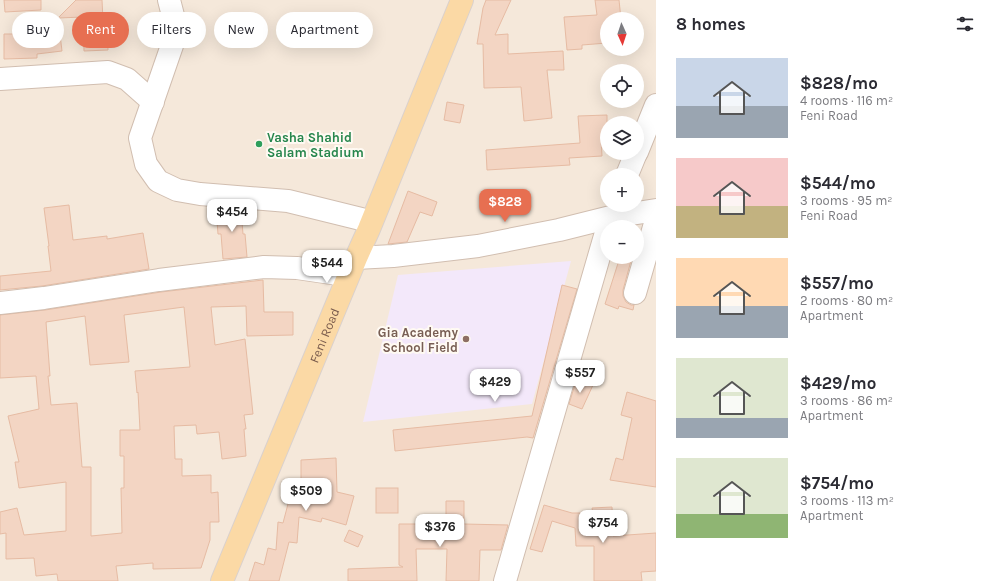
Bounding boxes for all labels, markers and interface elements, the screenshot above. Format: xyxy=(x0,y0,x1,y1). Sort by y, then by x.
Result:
chip: Buy xyxy=(12,12,64,48)
chip: Rent xyxy=(72,12,129,48)
chip: Filters xyxy=(137,12,206,48)
chip: New xyxy=(214,12,268,48)
chip: Apartment xyxy=(276,12,373,48)
north arrow xyxy=(600,12,644,56)
map controls xyxy=(600,12,644,264)
icon: filters xyxy=(954,13,976,35)
text: 8 homes xyxy=(676,14,746,34)
button: locate xyxy=(600,64,644,108)
text: $828/mo xyxy=(800,73,878,93)
icon: home xyxy=(708,74,756,122)
text: 4 rooms · 116 m² xyxy=(800,93,893,108)
text: Feni Road xyxy=(800,108,858,123)
button: layers xyxy=(600,116,644,160)
place label: Vasha Shahid Salam Stadium xyxy=(267,130,364,160)
marker: Vasha Shahid Salam Stadium xyxy=(254,139,264,149)
button: + xyxy=(600,168,644,212)
text: $544/mo xyxy=(800,173,876,193)
icon: home xyxy=(708,174,756,222)
pin: $828 xyxy=(481,189,529,223)
text: 3 rooms · 95 m² xyxy=(800,193,893,208)
text: $828 xyxy=(488,194,522,209)
pin: $454 xyxy=(208,199,256,233)
text: $454 xyxy=(216,204,248,219)
text: Feni Road xyxy=(800,208,858,223)
button: − xyxy=(600,220,644,264)
pin: $544 xyxy=(303,250,351,284)
text: $544 xyxy=(311,255,343,270)
text: $557/mo xyxy=(800,273,874,293)
icon: home xyxy=(708,274,756,322)
text: 2 rooms · 80 m² xyxy=(800,293,893,308)
street label: Feni Road xyxy=(306,306,342,365)
text: Apartment xyxy=(800,308,863,323)
place label: Gia Academy School Field xyxy=(378,325,458,355)
marker: Gia Academy School Field xyxy=(461,334,471,344)
pin: $557 xyxy=(556,360,604,394)
text: $557 xyxy=(565,365,595,380)
pin: $429 xyxy=(471,369,519,403)
text: $429/mo xyxy=(800,373,876,393)
text: $429 xyxy=(479,374,511,389)
icon: home xyxy=(708,374,756,422)
text: 3 rooms · 86 m² xyxy=(800,393,893,408)
text: Apartment xyxy=(800,408,863,423)
text: $754/mo xyxy=(800,473,874,493)
icon: home xyxy=(708,474,756,522)
pin: $509 xyxy=(282,478,330,512)
text: $509 xyxy=(290,483,322,498)
text: 3 rooms · 113 m² xyxy=(800,493,894,508)
text: Apartment xyxy=(800,508,863,523)
pin: $754 xyxy=(579,510,627,544)
pin: $376 xyxy=(416,514,464,548)
text: $754 xyxy=(588,515,618,530)
text: $376 xyxy=(424,519,456,534)

